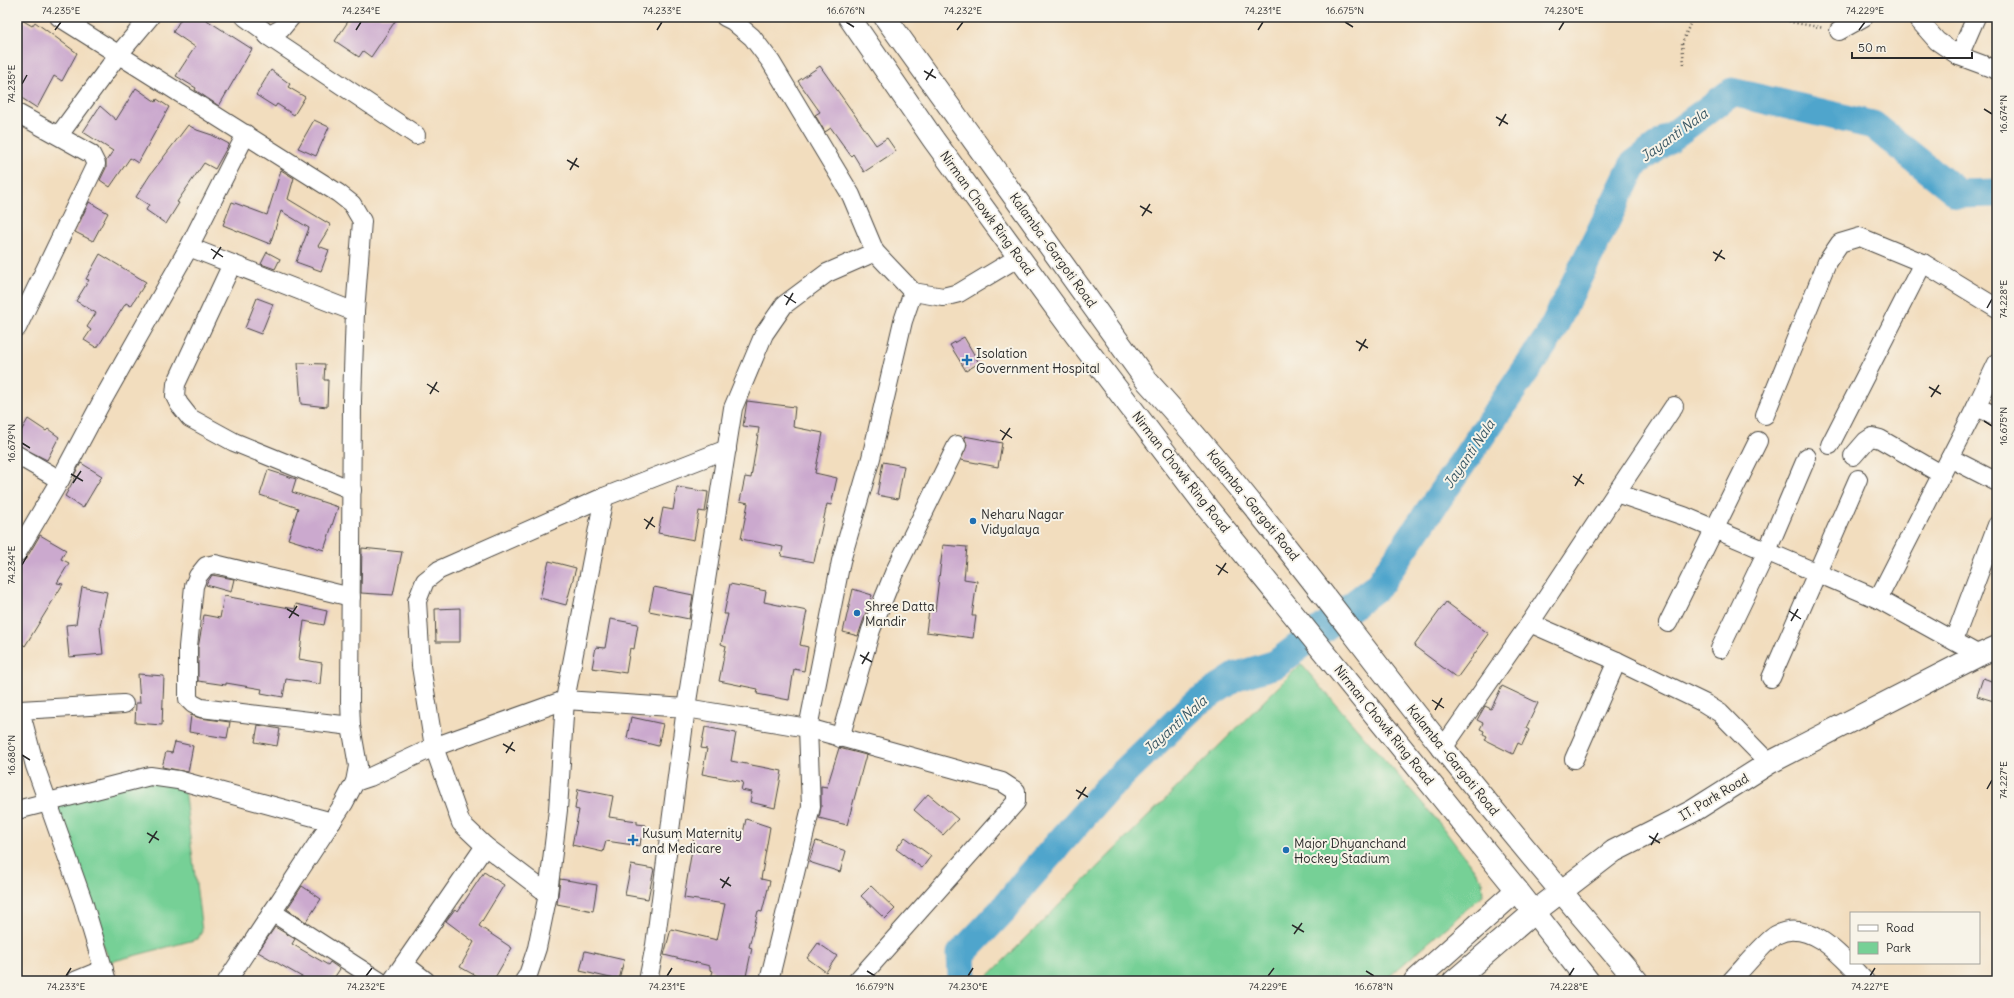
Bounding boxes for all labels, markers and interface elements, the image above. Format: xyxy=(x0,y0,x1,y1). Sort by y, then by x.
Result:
text: 74.235°E xyxy=(42,4,80,17)
text: 74.234°E xyxy=(342,4,380,17)
text: 74.233°E xyxy=(643,4,681,17)
text: 16.676°N xyxy=(827,4,865,17)
text: 74.232°E xyxy=(944,4,982,17)
text: 74.231°E xyxy=(1245,4,1281,17)
text: 16.675°N xyxy=(1326,4,1364,17)
text: 74.230°E xyxy=(1544,4,1584,17)
text: 74.229°E xyxy=(1846,4,1884,17)
scale bar xyxy=(1852,34,1972,60)
text: 50 m xyxy=(1858,40,1887,55)
text: 74.235°E xyxy=(5,65,18,103)
text: 16.674°N xyxy=(1997,95,2010,133)
water label: Jayanti Nala xyxy=(1637,104,1712,165)
street label: Nirman Chowk Ring Road xyxy=(936,148,1038,279)
street label: Kalamba -Gargoti Road xyxy=(1006,189,1101,311)
text: 74.228°E xyxy=(1997,280,2010,318)
place label: Isolation Government Hospital xyxy=(976,345,1100,377)
marker: Isolation Government Hospital xyxy=(961,354,973,366)
text: 16.675°N xyxy=(1997,407,2010,445)
street label: Nirman Chowk Ring Road xyxy=(1128,408,1234,536)
water label: Jayanti Nala xyxy=(1440,415,1499,492)
text: 16.679°N xyxy=(5,424,18,462)
street label: Kalamba -Gargoti Road xyxy=(1203,446,1303,564)
place label: Neharu Nagar Vidyalaya xyxy=(981,506,1065,538)
marker: Neharu Nagar Vidyalaya xyxy=(968,516,978,526)
text: 74.234°E xyxy=(5,546,18,584)
place label: Shree Datta Mandir xyxy=(865,598,935,630)
marker: Shree Datta Mandir xyxy=(852,608,862,618)
street label: Nirman Chowk Ring Road xyxy=(1330,662,1438,789)
water label: Jayanti Nala xyxy=(1140,691,1211,758)
street label: Kalamba -Gargoti Road xyxy=(1403,701,1503,819)
text: 16.680°N xyxy=(5,735,18,775)
text: 74.227°E xyxy=(1997,761,2010,799)
street label: IT. Park Road xyxy=(1676,769,1752,824)
place label: Kusum Maternity and Medicare xyxy=(642,825,742,857)
marker: Kusum Maternity and Medicare xyxy=(627,834,639,846)
place label: Major Dhyanchand Hockey Stadium xyxy=(1294,835,1407,867)
marker: Major Dhyanchand Hockey Stadium xyxy=(1281,845,1291,855)
legend xyxy=(1850,912,1980,964)
text: Road xyxy=(1886,920,1914,935)
text: Park xyxy=(1886,940,1911,955)
text: 74.233°E xyxy=(47,980,85,993)
text: 74.232°E xyxy=(347,980,385,993)
text: 74.231°E xyxy=(649,980,685,993)
text: 16.679°N xyxy=(856,980,894,993)
text: 74.230°E xyxy=(948,980,988,993)
text: 74.229°E xyxy=(1249,980,1287,993)
text: 16.678°N xyxy=(1355,980,1393,993)
text: 74.228°E xyxy=(1550,980,1588,993)
text: 74.227°E xyxy=(1851,980,1889,993)

